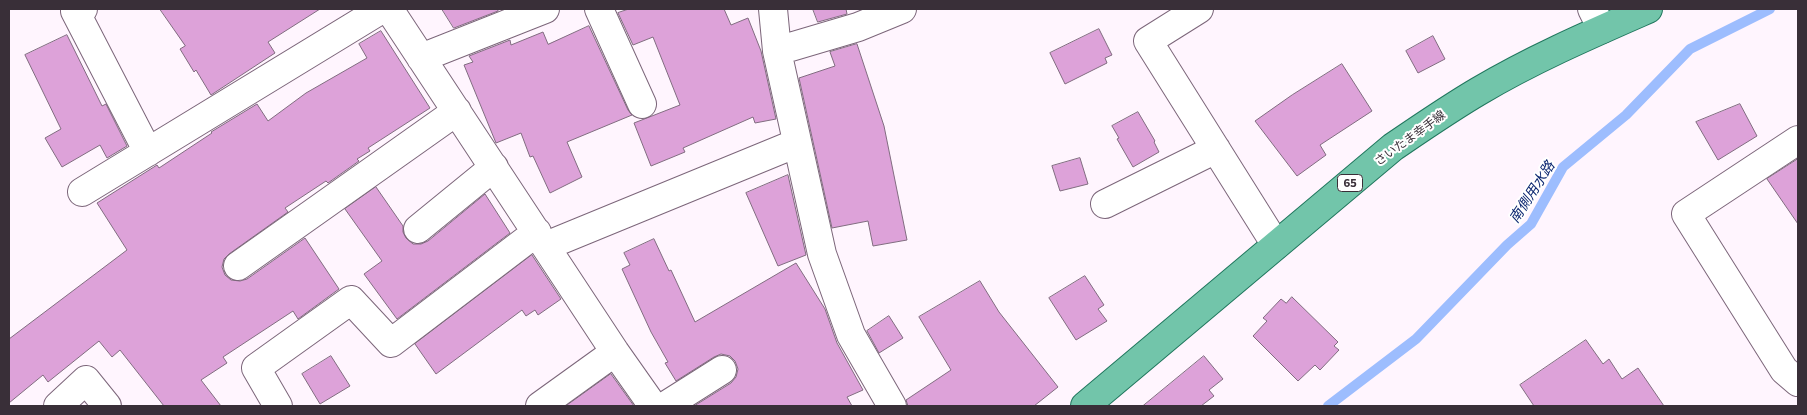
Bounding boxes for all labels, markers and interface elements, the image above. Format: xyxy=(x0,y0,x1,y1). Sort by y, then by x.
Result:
street label: さいたま幸手線 xyxy=(1372,107,1448,169)
water label: 南側用水路 xyxy=(1506,158,1558,226)
road number: 65 xyxy=(1338,174,1362,192)

